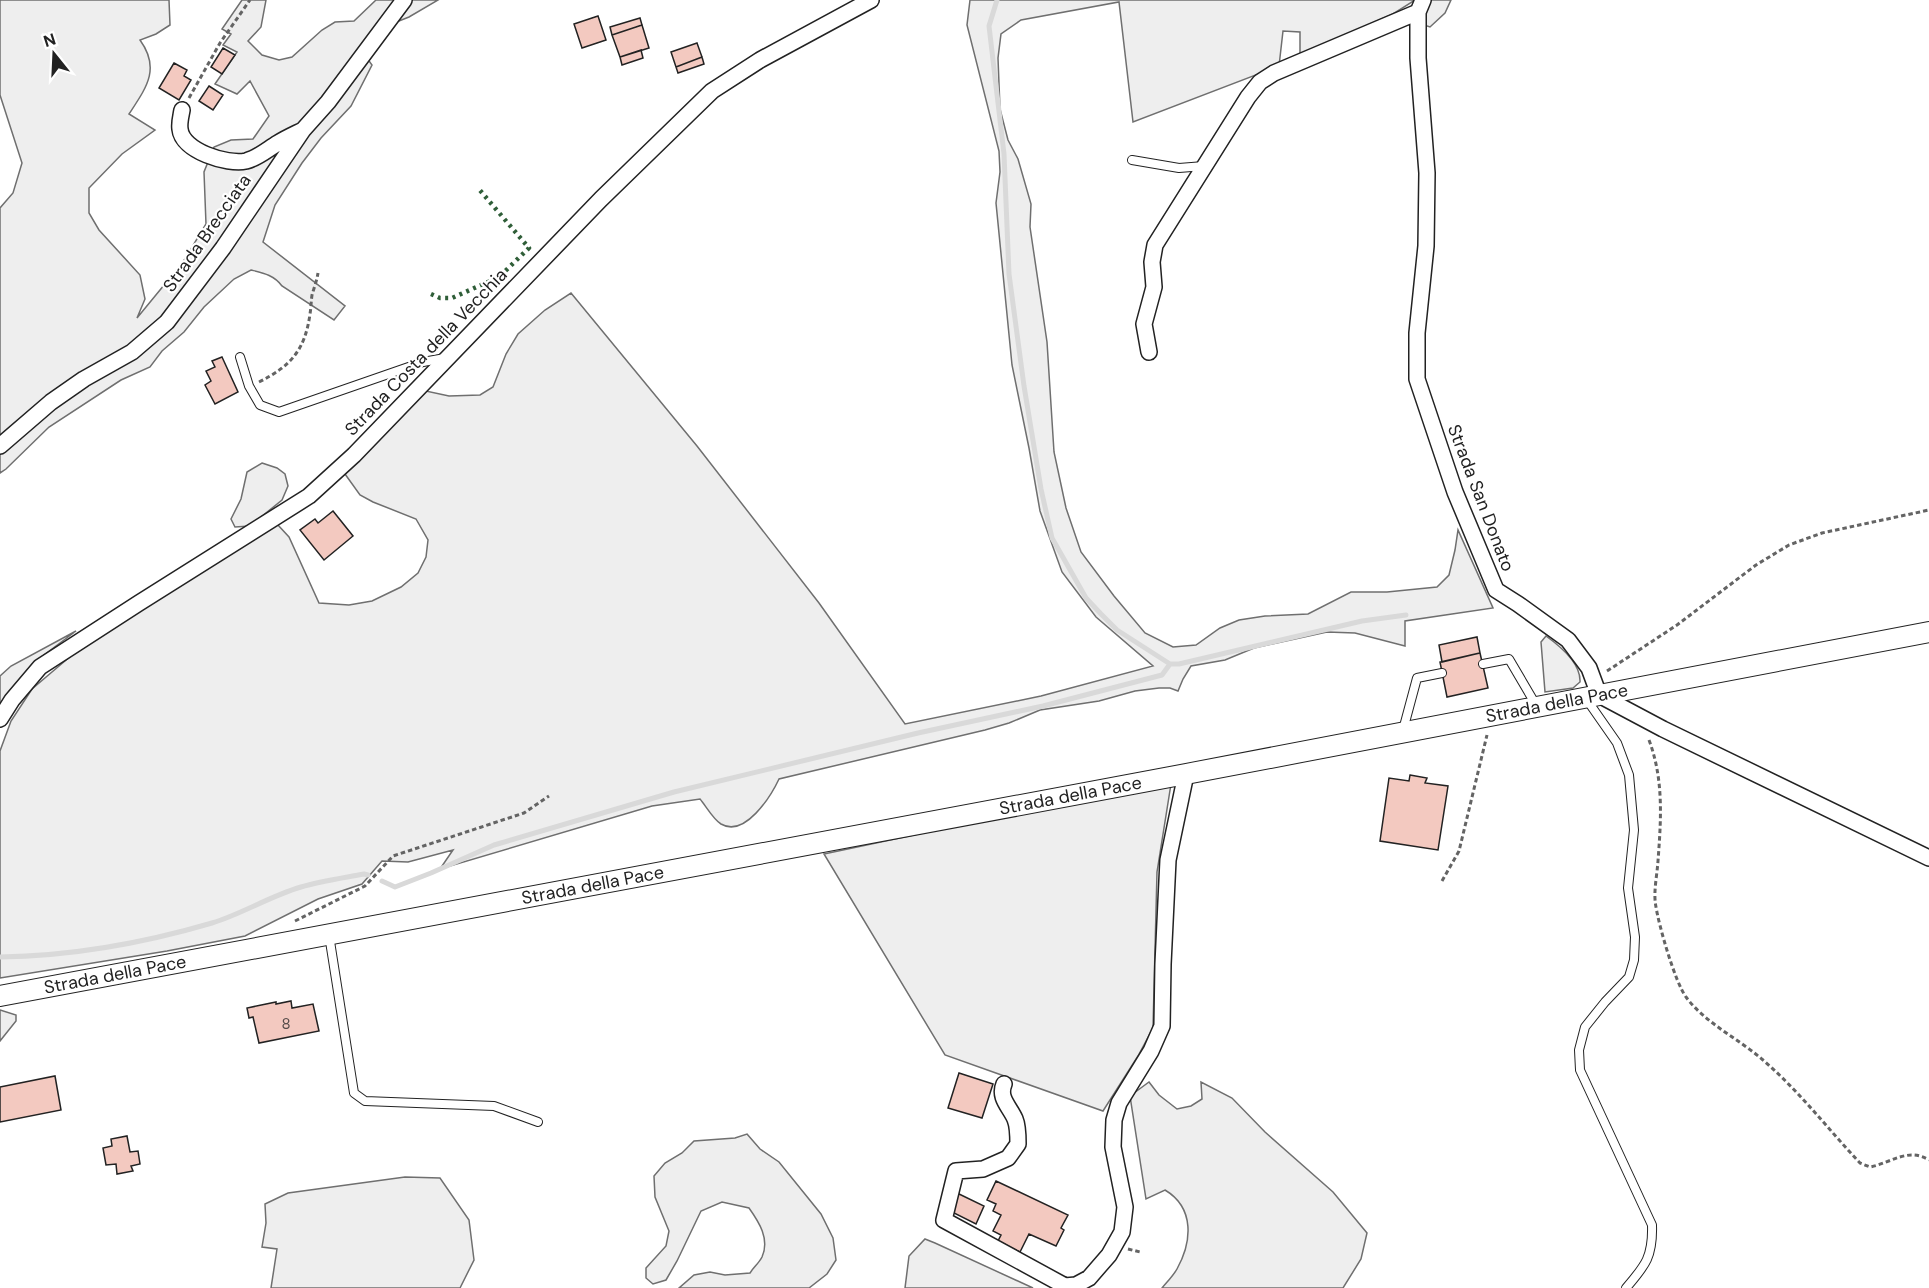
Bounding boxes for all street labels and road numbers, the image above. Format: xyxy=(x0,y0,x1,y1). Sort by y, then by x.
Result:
street label: Strada Brecciata xyxy=(157,169,257,297)
street label: Strada Costa della Vecchia xyxy=(340,263,512,441)
street label: Strada San Donato xyxy=(1442,421,1520,575)
street label: Strada della Pace xyxy=(1484,678,1630,728)
street label: Strada della Pace xyxy=(997,771,1144,821)
street label: Strada della Pace xyxy=(520,860,666,910)
street label: Strada della Pace xyxy=(42,949,188,1000)

